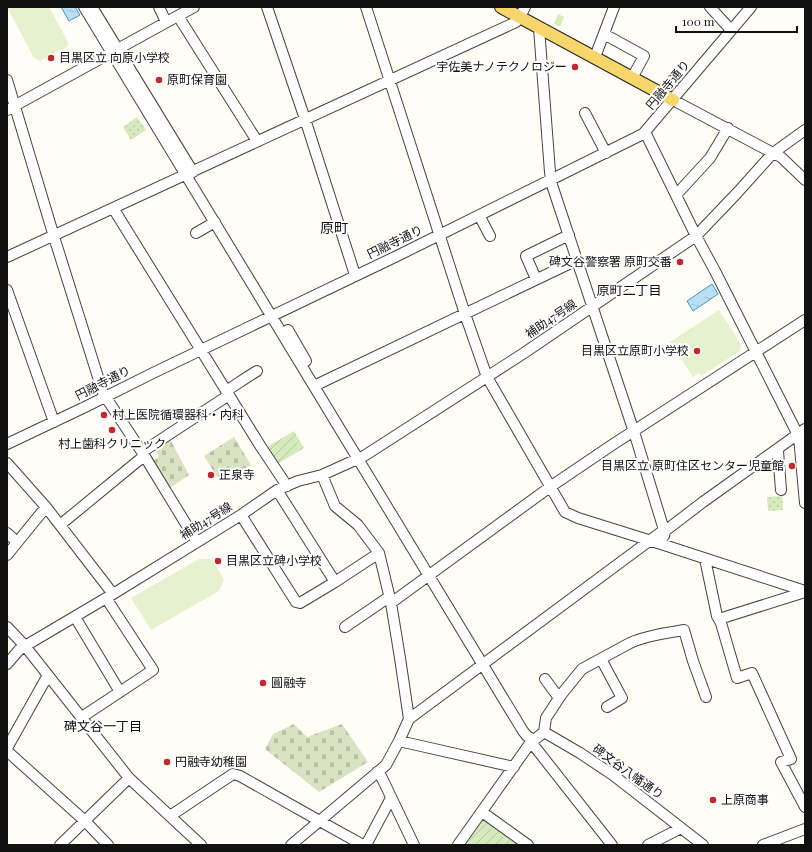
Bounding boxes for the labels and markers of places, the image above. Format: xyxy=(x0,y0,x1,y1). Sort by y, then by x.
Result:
place label: 目黒区立 向原小学校 xyxy=(59,49,170,65)
marker: 目黒区立 向原小学校 xyxy=(46,53,56,63)
place label: 宇佐美ナノテクノロジー xyxy=(436,58,567,74)
marker: 宇佐美ナノテクノロジー xyxy=(570,62,580,72)
place label: 原町保育園 xyxy=(167,71,227,87)
marker: 原町保育園 xyxy=(154,75,164,85)
place label: 碑文谷警察署 原町交番 xyxy=(549,253,672,269)
marker: 碑文谷警察署 原町交番 xyxy=(675,257,685,267)
place label: 目黒区立原町小学校 xyxy=(581,342,689,358)
marker: 目黒区立原町小学校 xyxy=(692,346,702,356)
place label: 村上医院循環器科・内科 xyxy=(112,406,244,422)
marker: 村上医院循環器科・内科 xyxy=(99,410,109,420)
marker: 村上歯科クリニック xyxy=(107,425,117,435)
place label: 村上歯科クリニック xyxy=(58,435,166,451)
place label: 目黒区立 原町住区センター児童館 xyxy=(601,457,784,473)
marker: 目黒区立 原町住区センター児童館 xyxy=(787,461,797,471)
place label: 正泉寺 xyxy=(219,466,255,482)
marker: 正泉寺 xyxy=(206,470,216,480)
place label: 目黒区立碑小学校 xyxy=(226,552,322,568)
marker: 目黒区立碑小学校 xyxy=(213,556,223,566)
place label: 圓融寺 xyxy=(271,674,307,690)
marker: 圓融寺 xyxy=(258,678,268,688)
place label: 円融寺幼稚園 xyxy=(175,753,247,769)
marker: 円融寺幼稚園 xyxy=(162,757,172,767)
place label: 上原商事 xyxy=(721,791,769,807)
marker: 上原商事 xyxy=(708,795,718,805)

